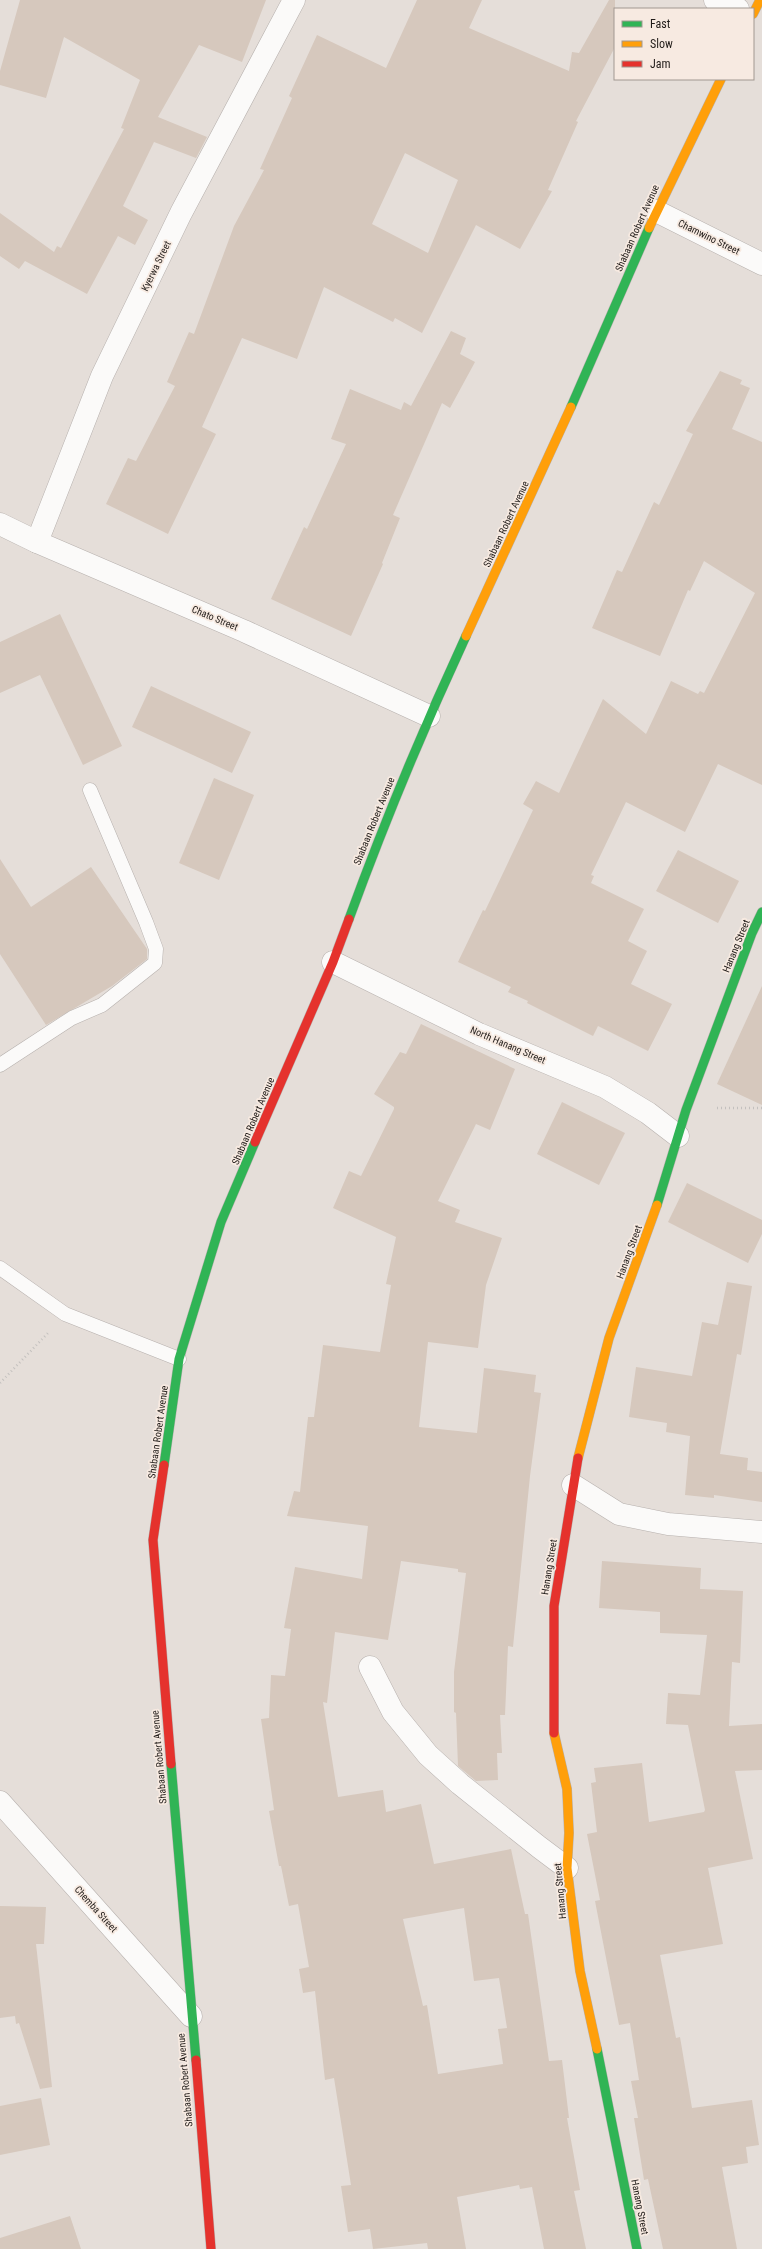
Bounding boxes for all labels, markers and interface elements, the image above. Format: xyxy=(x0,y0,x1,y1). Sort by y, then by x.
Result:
legend xyxy=(614,8,754,80)
text: Fast xyxy=(650,17,671,31)
text: Slow xyxy=(650,37,673,51)
text: Jam xyxy=(650,57,671,71)
street label: Shabaan Robert Avenue xyxy=(613,183,661,273)
street label: Chamwino Street xyxy=(676,217,742,257)
street label: Kyerwa Street xyxy=(139,239,173,293)
street label: Shabaan Robert Avenue xyxy=(481,479,531,569)
street label: Chato Street xyxy=(190,603,240,633)
street label: Shabaan Robert Avenue xyxy=(351,775,397,867)
street label: Hanang Street xyxy=(720,918,752,974)
street label: North Hanang Street xyxy=(469,1024,547,1066)
street label: Shabaan Robert Avenue xyxy=(230,1075,276,1166)
street label: Hanang Street xyxy=(614,1224,644,1280)
street label: Shabaan Robert Avenue xyxy=(146,1385,170,1479)
street label: Hanang Street xyxy=(539,1538,559,1596)
street label: Shabaan Robert Avenue xyxy=(149,1710,169,1804)
street label: Hanang Street xyxy=(552,1863,568,1919)
street label: Chemba Street xyxy=(72,1884,120,1934)
street label: Shabaan Robert Avenue xyxy=(175,2033,195,2127)
street label: Hanang Street xyxy=(629,2178,651,2236)

